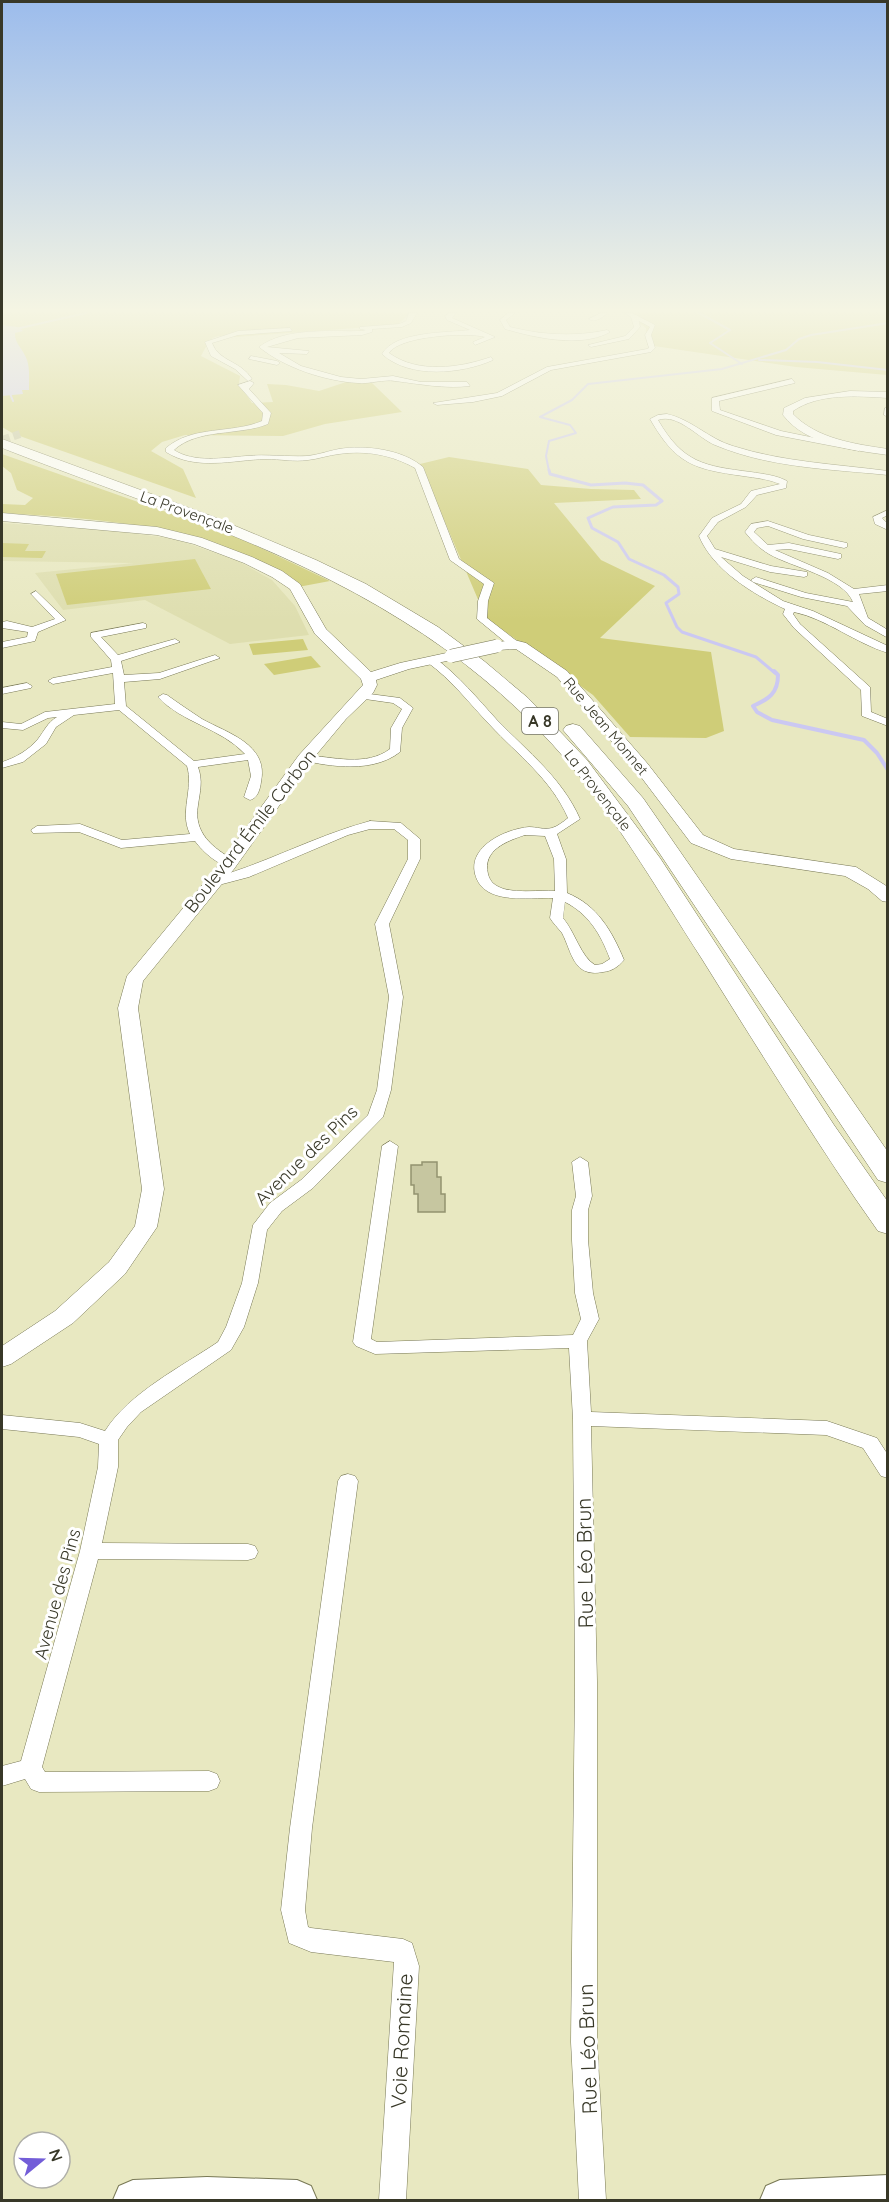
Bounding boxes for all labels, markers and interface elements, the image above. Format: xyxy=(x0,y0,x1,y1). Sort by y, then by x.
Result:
street label: La Provençale xyxy=(138,486,236,538)
street label: Rue Jean Monnet xyxy=(559,673,653,779)
road number: A 8 xyxy=(522,708,558,734)
street label: Boulevard Émile Carbon xyxy=(179,745,321,917)
street label: La Provençale xyxy=(560,745,636,835)
street label: Avenue des Pins xyxy=(250,1100,362,1210)
street label: Rue Léo Brun xyxy=(570,1497,598,1629)
street label: Avenue des Pins xyxy=(29,1526,85,1662)
street label: Voie Romaine xyxy=(384,1973,418,2109)
street label: Rue Léo Brun xyxy=(572,1983,602,2115)
north arrow xyxy=(12,2130,72,2190)
text: N xyxy=(45,2146,68,2164)

